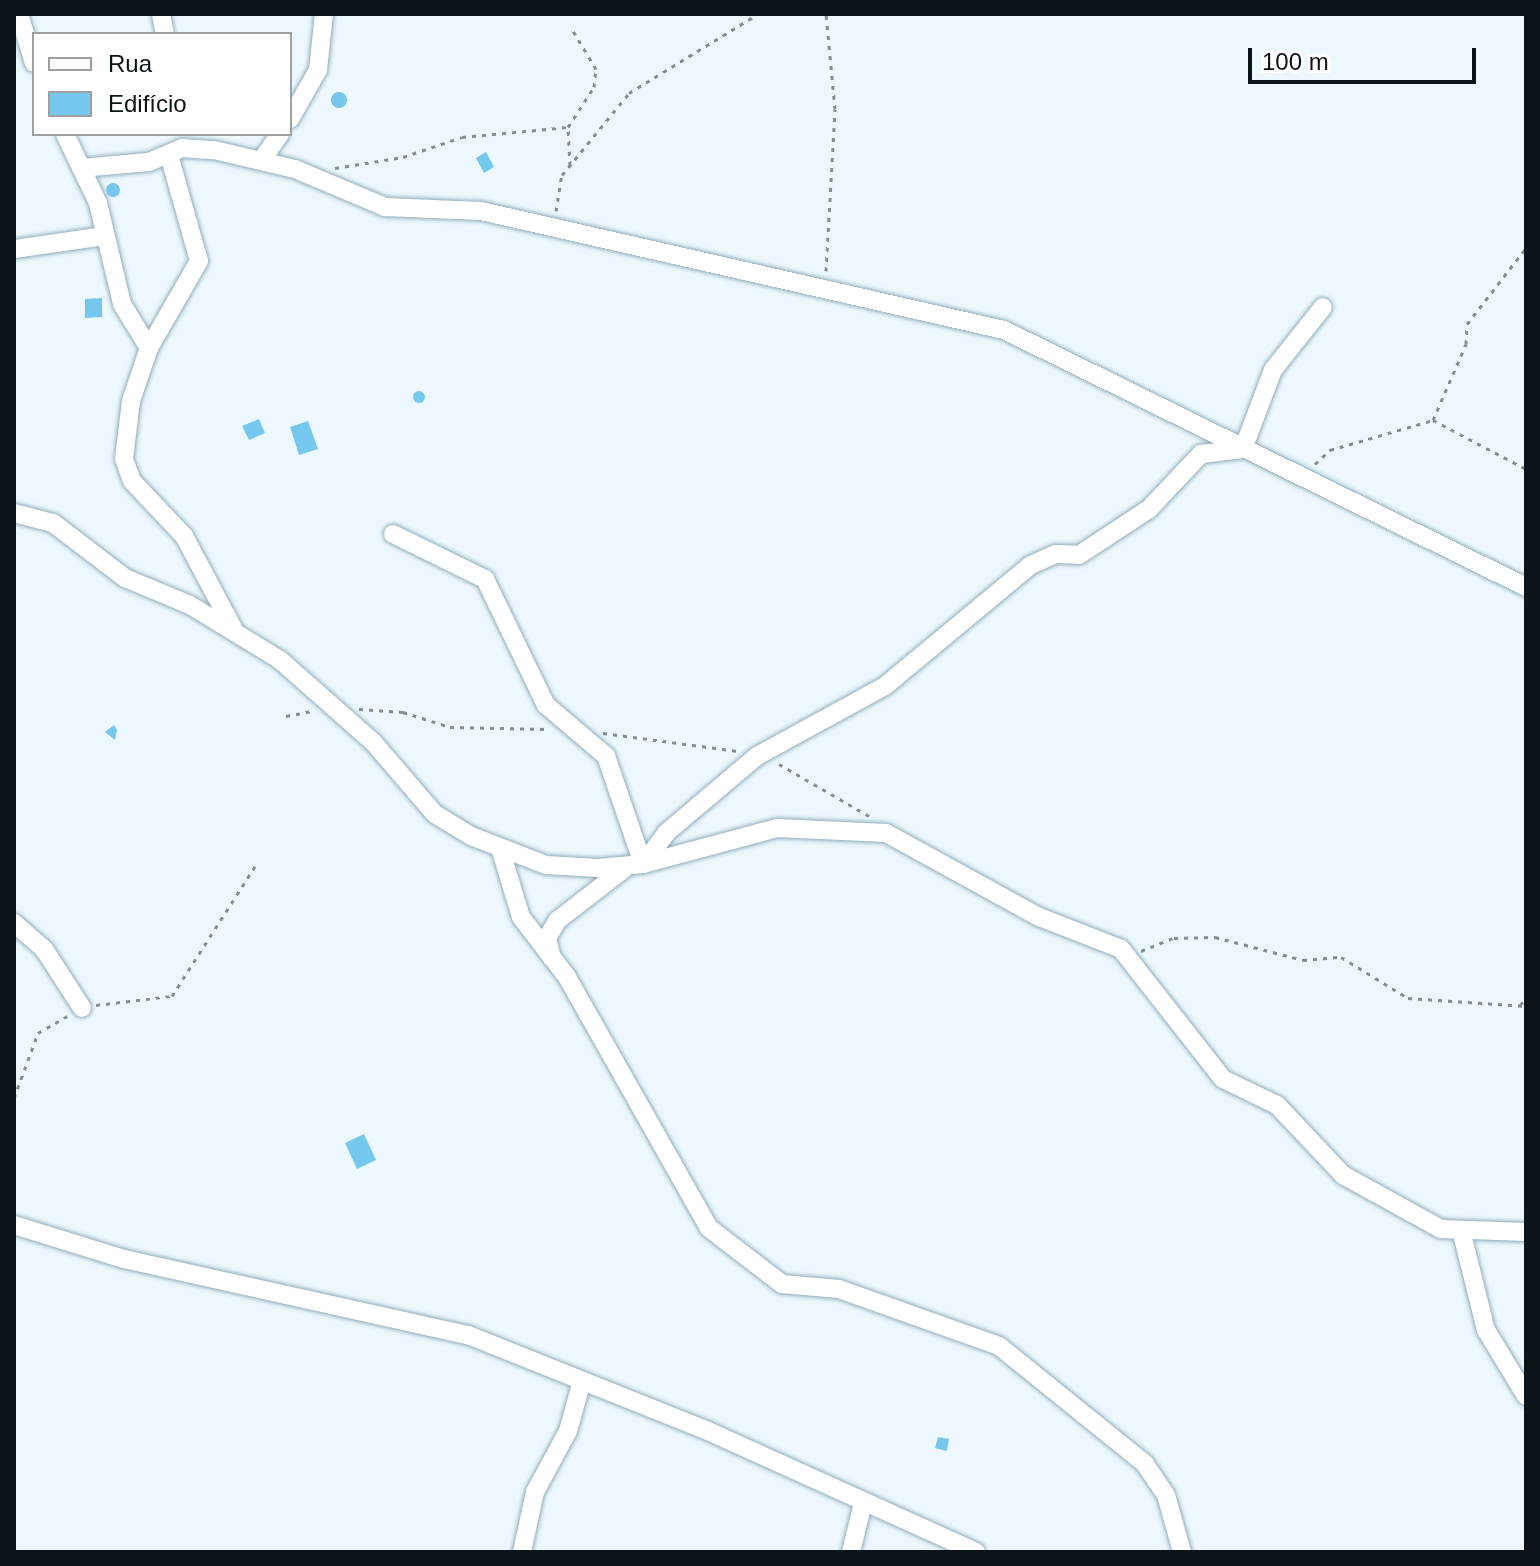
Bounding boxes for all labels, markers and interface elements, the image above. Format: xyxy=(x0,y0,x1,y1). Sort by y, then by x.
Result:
legend xyxy=(32,32,292,136)
scale bar xyxy=(1252,32,1480,82)
text: 100 m xyxy=(1262,48,1329,75)
text: Rua xyxy=(108,50,152,77)
text: Edifício xyxy=(108,90,187,117)

